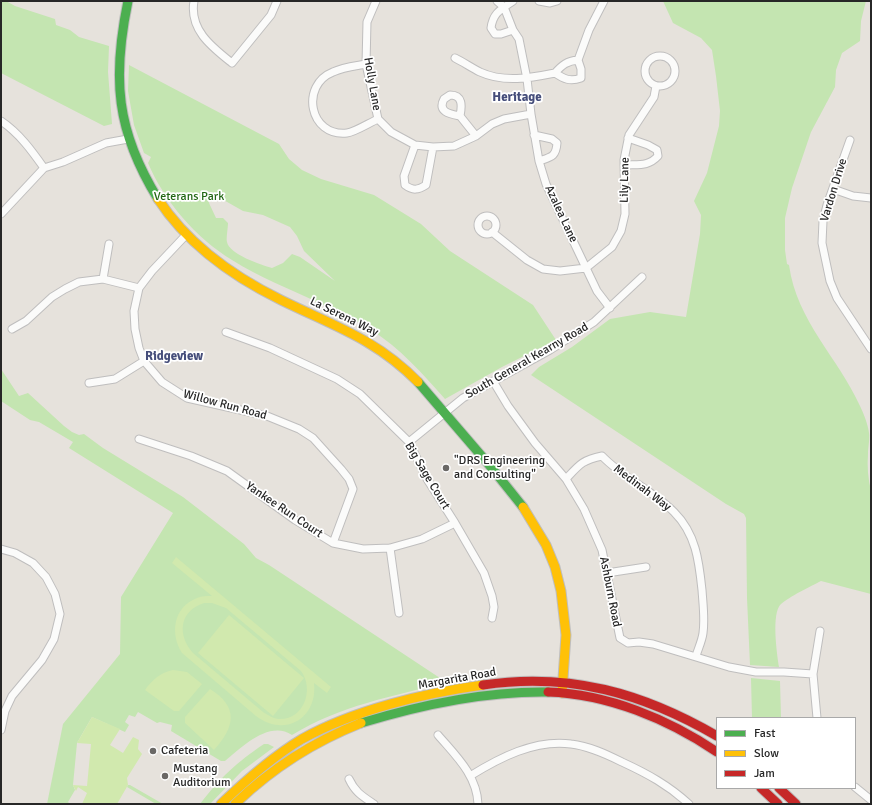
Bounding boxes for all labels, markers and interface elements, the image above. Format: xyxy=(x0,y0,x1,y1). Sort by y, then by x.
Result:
street label: Holly Lane xyxy=(360,56,384,112)
district label: Heritage xyxy=(492,90,542,106)
street label: Lily Lane xyxy=(617,157,633,203)
street label: Vardon Drive xyxy=(818,157,850,223)
street label: Azalea Lane xyxy=(541,183,581,245)
park label: Veterans Park xyxy=(154,190,224,204)
street label: La Serena Way xyxy=(307,294,381,340)
street label: South General Kearny Road xyxy=(463,320,591,402)
district label: Ridgeview xyxy=(145,349,203,365)
street label: Willow Run Road xyxy=(182,387,268,423)
street label: Big Sage Court xyxy=(401,440,453,512)
place label: "DRS Engineering and Consulting" xyxy=(454,454,545,482)
street label: Medinah Way xyxy=(610,462,674,514)
marker: "DRS Engineering and Consulting" xyxy=(441,463,451,473)
street label: Yankee Run Court xyxy=(243,479,325,541)
street label: Ashburn Road xyxy=(596,556,624,628)
street label: Margarita Road xyxy=(417,665,497,693)
legend xyxy=(716,717,856,789)
text: Fast xyxy=(754,726,775,741)
place label: Cafeteria xyxy=(161,744,208,758)
marker: Cafeteria xyxy=(148,746,158,756)
text: Slow xyxy=(754,746,779,761)
place label: Mustang Auditorium xyxy=(173,762,231,790)
text: Jam xyxy=(754,766,775,781)
marker: Mustang Auditorium xyxy=(160,771,170,781)

